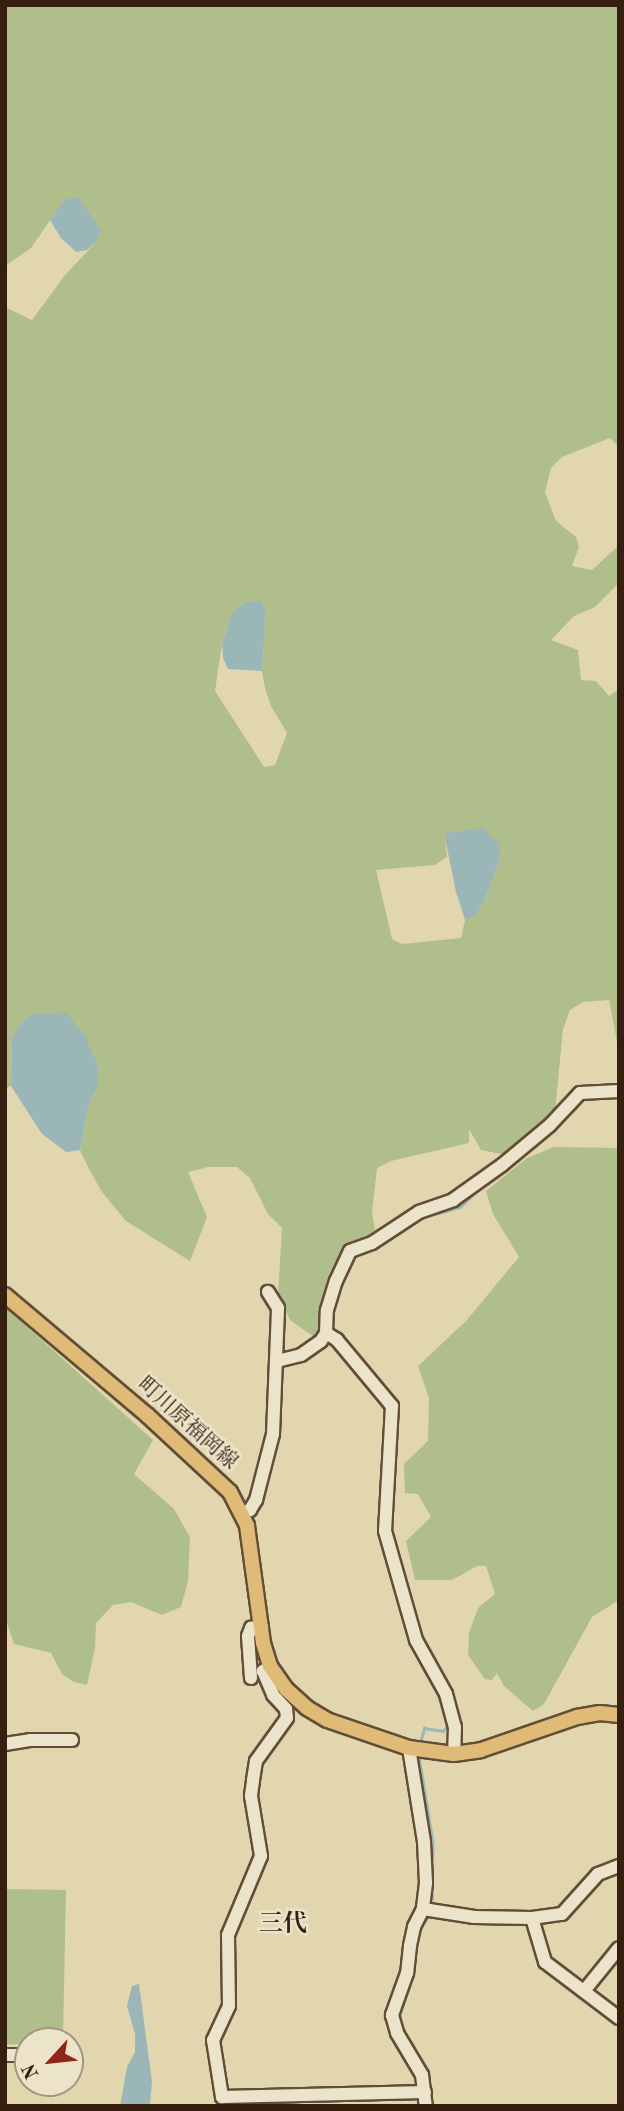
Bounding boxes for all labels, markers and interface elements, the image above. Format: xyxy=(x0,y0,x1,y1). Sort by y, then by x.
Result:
street label: 町川原福岡線 xyxy=(132,1372,242,1476)
district label: 三代 xyxy=(259,1912,307,1940)
north arrow xyxy=(14,2027,84,2097)
text: N xyxy=(20,2060,43,2082)

